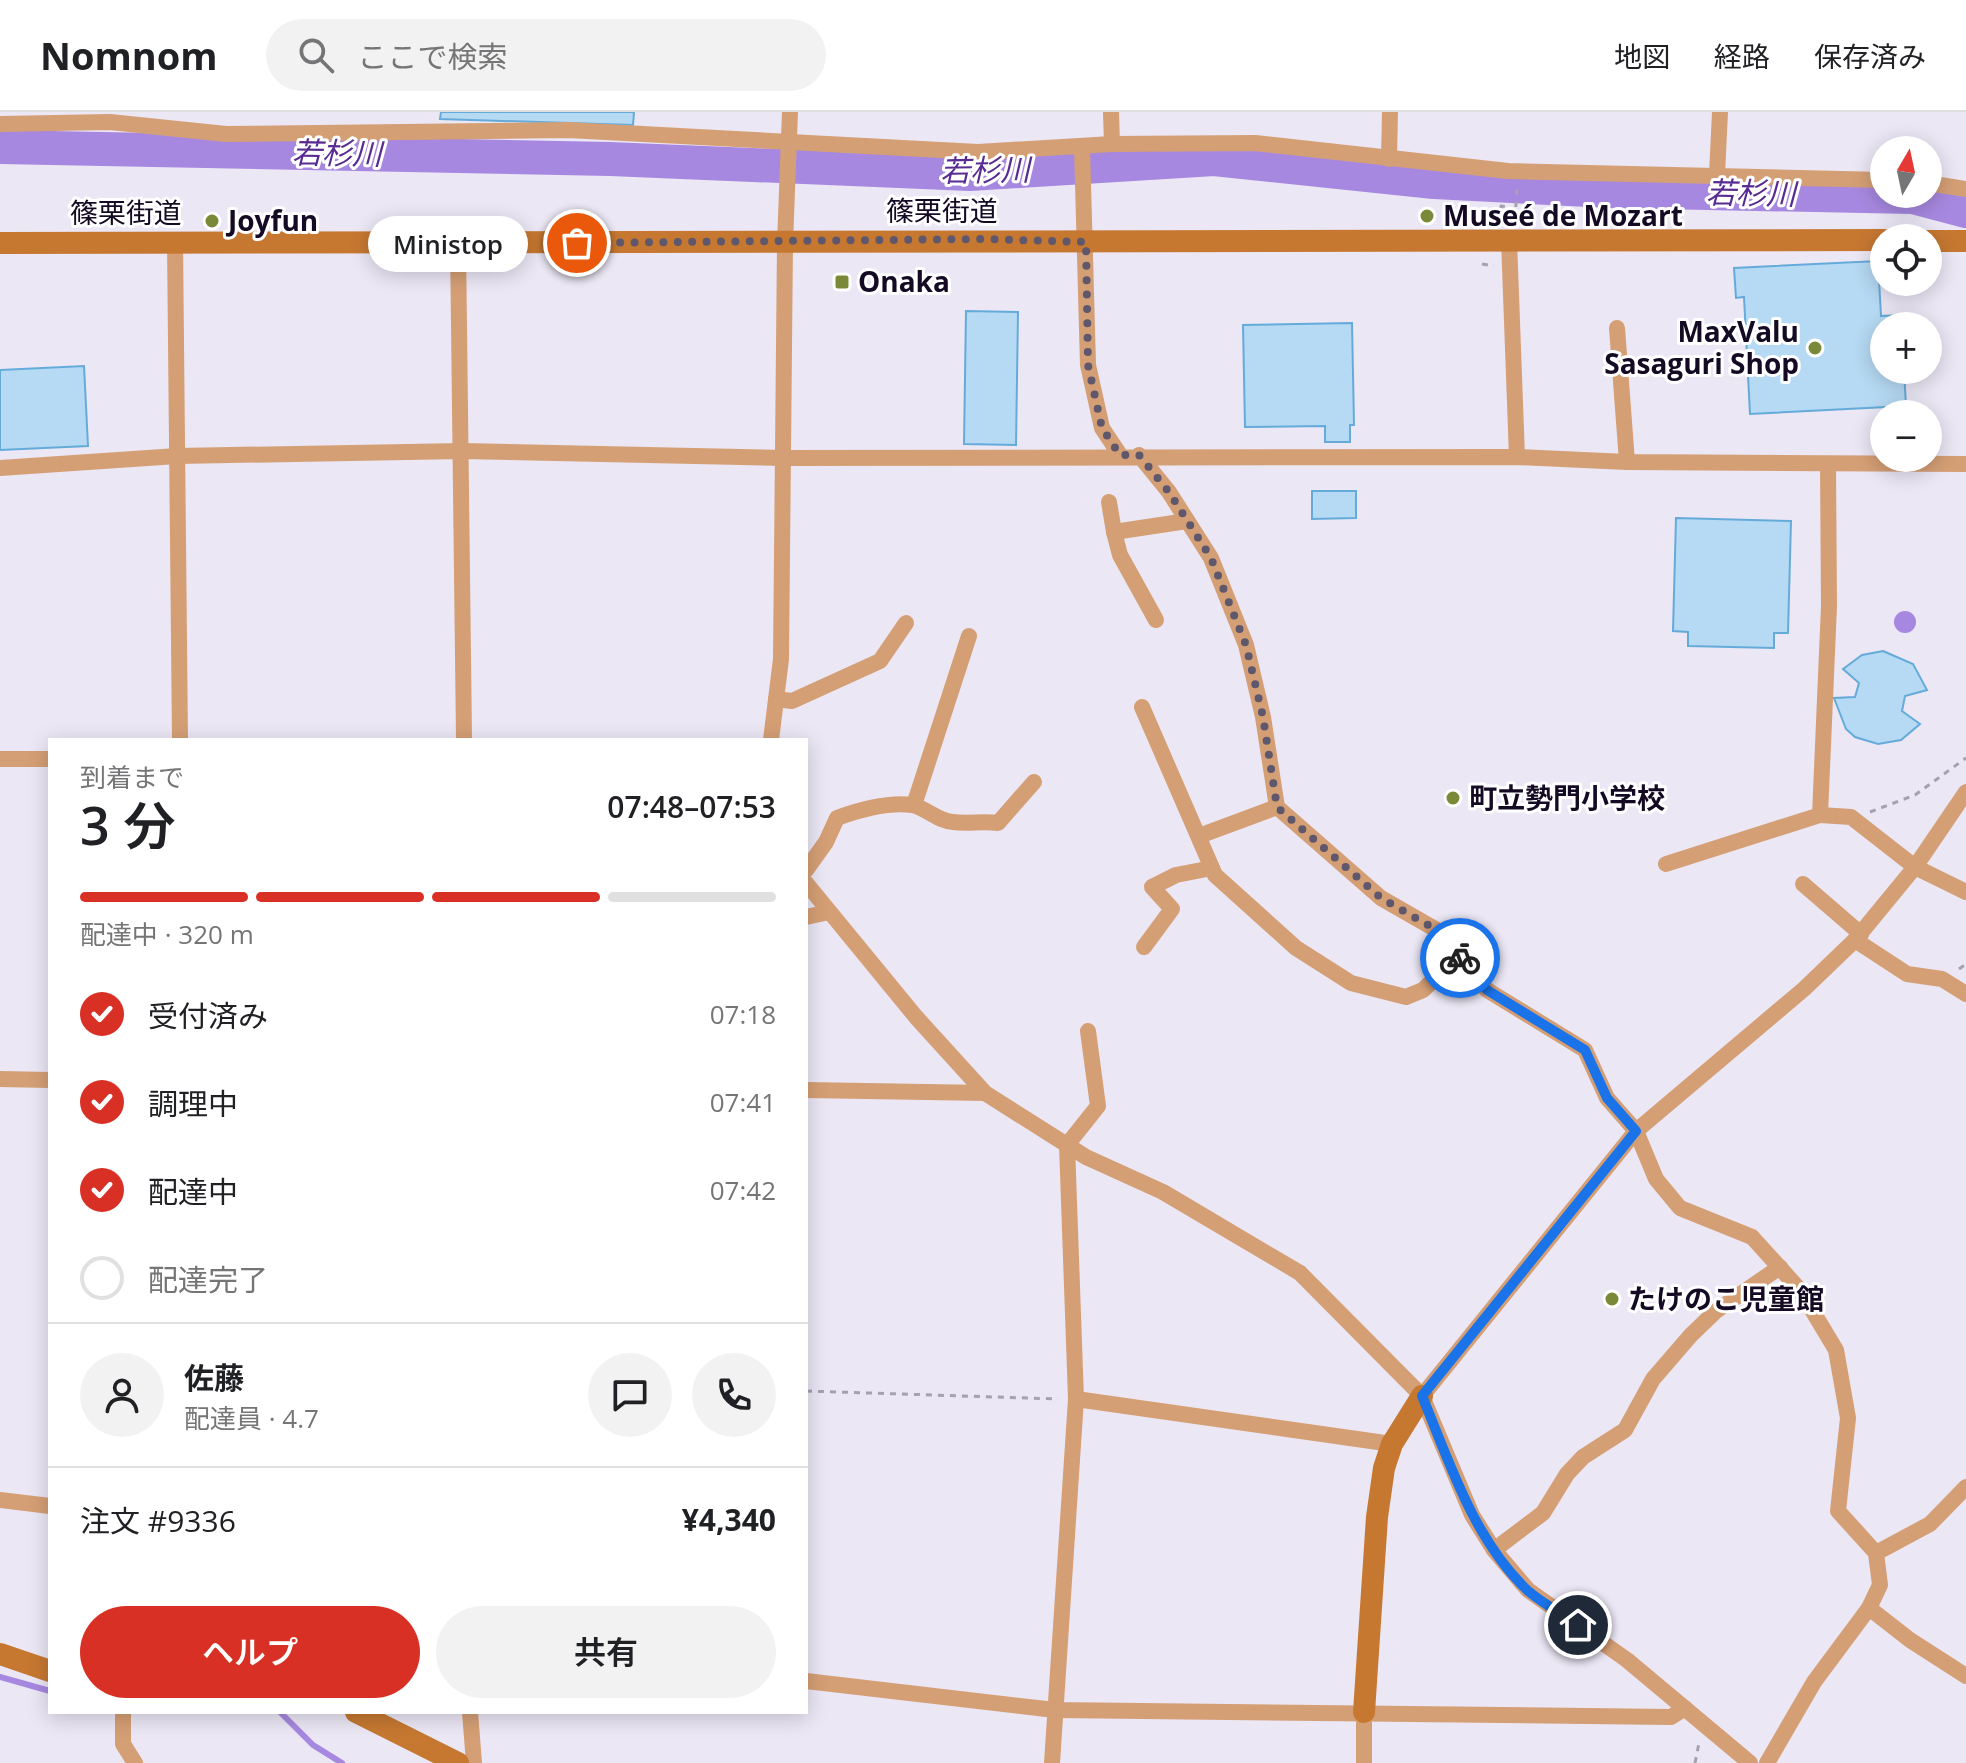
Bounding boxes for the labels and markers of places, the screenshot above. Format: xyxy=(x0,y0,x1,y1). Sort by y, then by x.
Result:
place label: Museé de Mozart xyxy=(1443,196,1683,234)
place label: Joyfun xyxy=(225,201,318,239)
marker: Museé de Mozart xyxy=(1418,207,1436,225)
pin xyxy=(543,209,611,277)
marker: Joyfun xyxy=(203,212,221,230)
callout: Ministop xyxy=(369,215,529,271)
place label: Onaka xyxy=(858,262,950,300)
marker: Onaka xyxy=(833,273,851,291)
place label: MaxValu Sasaguri Shop xyxy=(1604,312,1799,382)
marker: MaxValu Sasaguri Shop xyxy=(1806,339,1824,357)
place label: 町立勢門小学校 xyxy=(1469,778,1665,816)
marker: 町立勢門小学校 xyxy=(1444,789,1462,807)
place label: たけのこ児童館 xyxy=(1628,1279,1824,1317)
marker: たけのこ児童館 xyxy=(1603,1290,1621,1308)
pin xyxy=(1544,1591,1612,1659)

